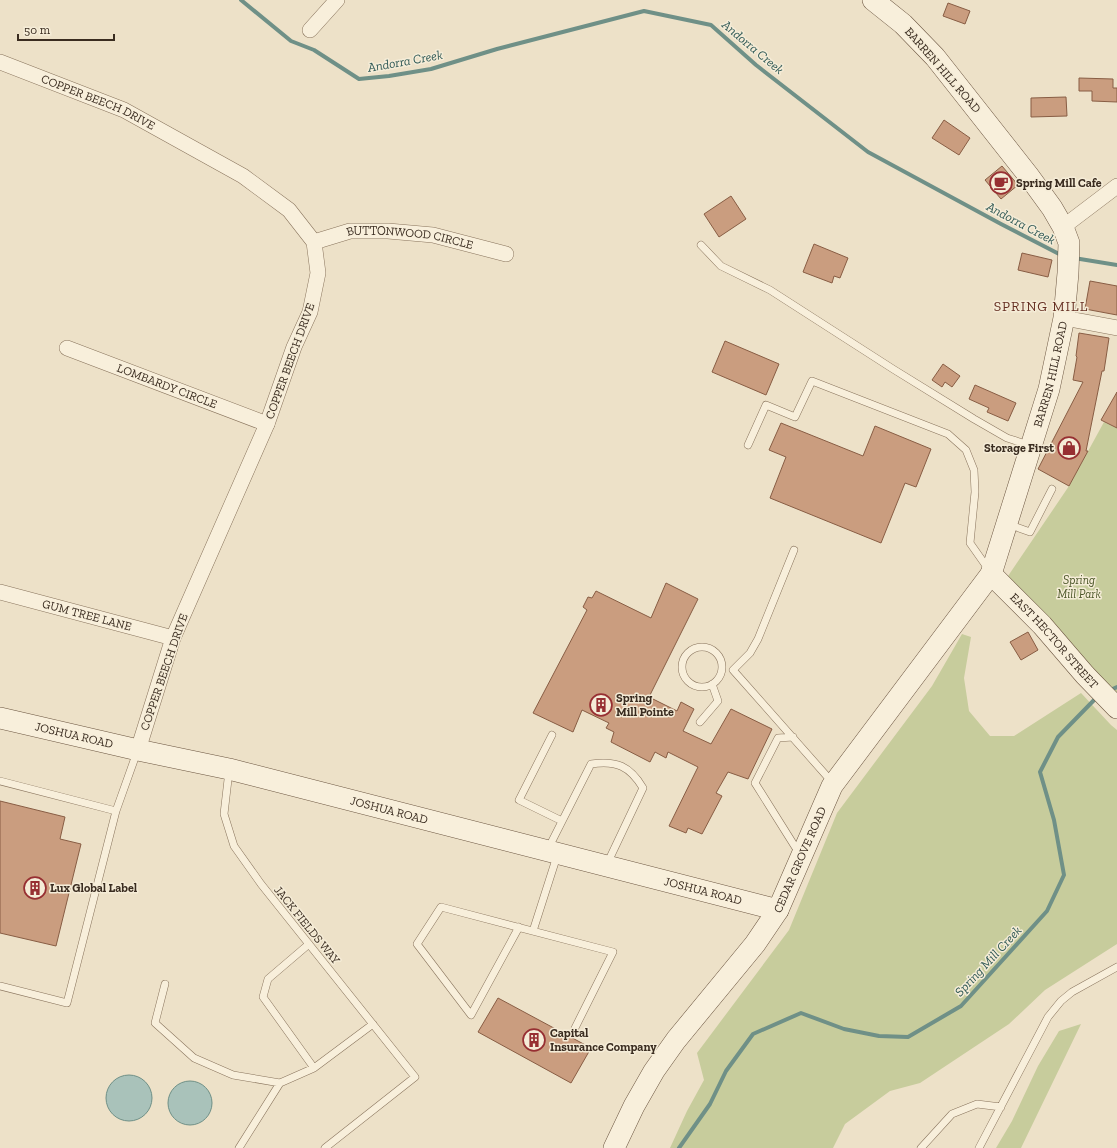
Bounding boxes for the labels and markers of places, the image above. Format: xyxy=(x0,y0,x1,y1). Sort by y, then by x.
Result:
cafe icon: Spring Mill Cafe xyxy=(988,170,1014,196)
place label: Spring Mill Cafe xyxy=(1016,176,1102,190)
shop icon: Storage First xyxy=(1056,435,1082,461)
place label: Storage First xyxy=(984,441,1054,455)
place label: Spring Mill Pointe xyxy=(616,691,674,719)
building icon: Spring Mill Pointe xyxy=(588,692,614,718)
building icon: Lux Global Label xyxy=(22,875,48,901)
place label: Lux Global Label xyxy=(50,881,138,895)
place label: Capital Insurance Company xyxy=(550,1026,657,1054)
building icon: Capital Insurance Company xyxy=(521,1027,547,1053)

